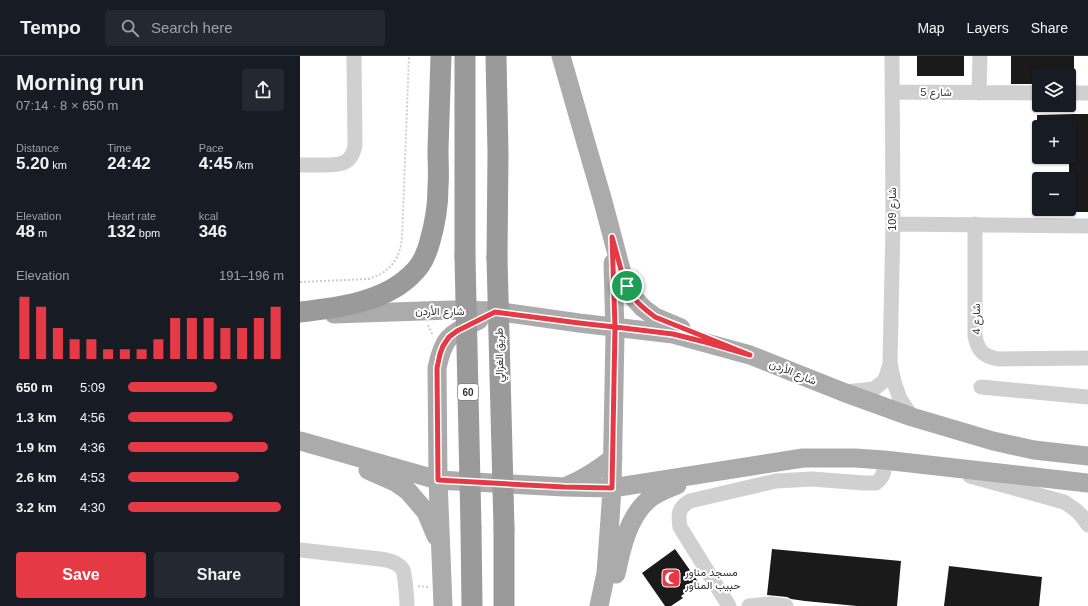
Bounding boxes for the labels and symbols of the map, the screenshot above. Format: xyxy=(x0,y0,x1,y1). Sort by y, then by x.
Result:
street label: شارع 5 xyxy=(920,86,952,100)
street label: شارع 109 xyxy=(886,187,900,231)
pin xyxy=(610,269,644,303)
street label: شارع 4 xyxy=(970,303,984,335)
street label: شارع الأردن xyxy=(415,305,465,319)
street label: طريق الغزالي xyxy=(493,327,509,382)
street label: شارع الأردن xyxy=(767,357,819,389)
road number: 60 xyxy=(458,384,478,400)
place label: مسجد مناور حبيب المناور xyxy=(684,566,741,592)
mosque icon: مسجد مناور حبيب المناور xyxy=(660,567,682,589)

